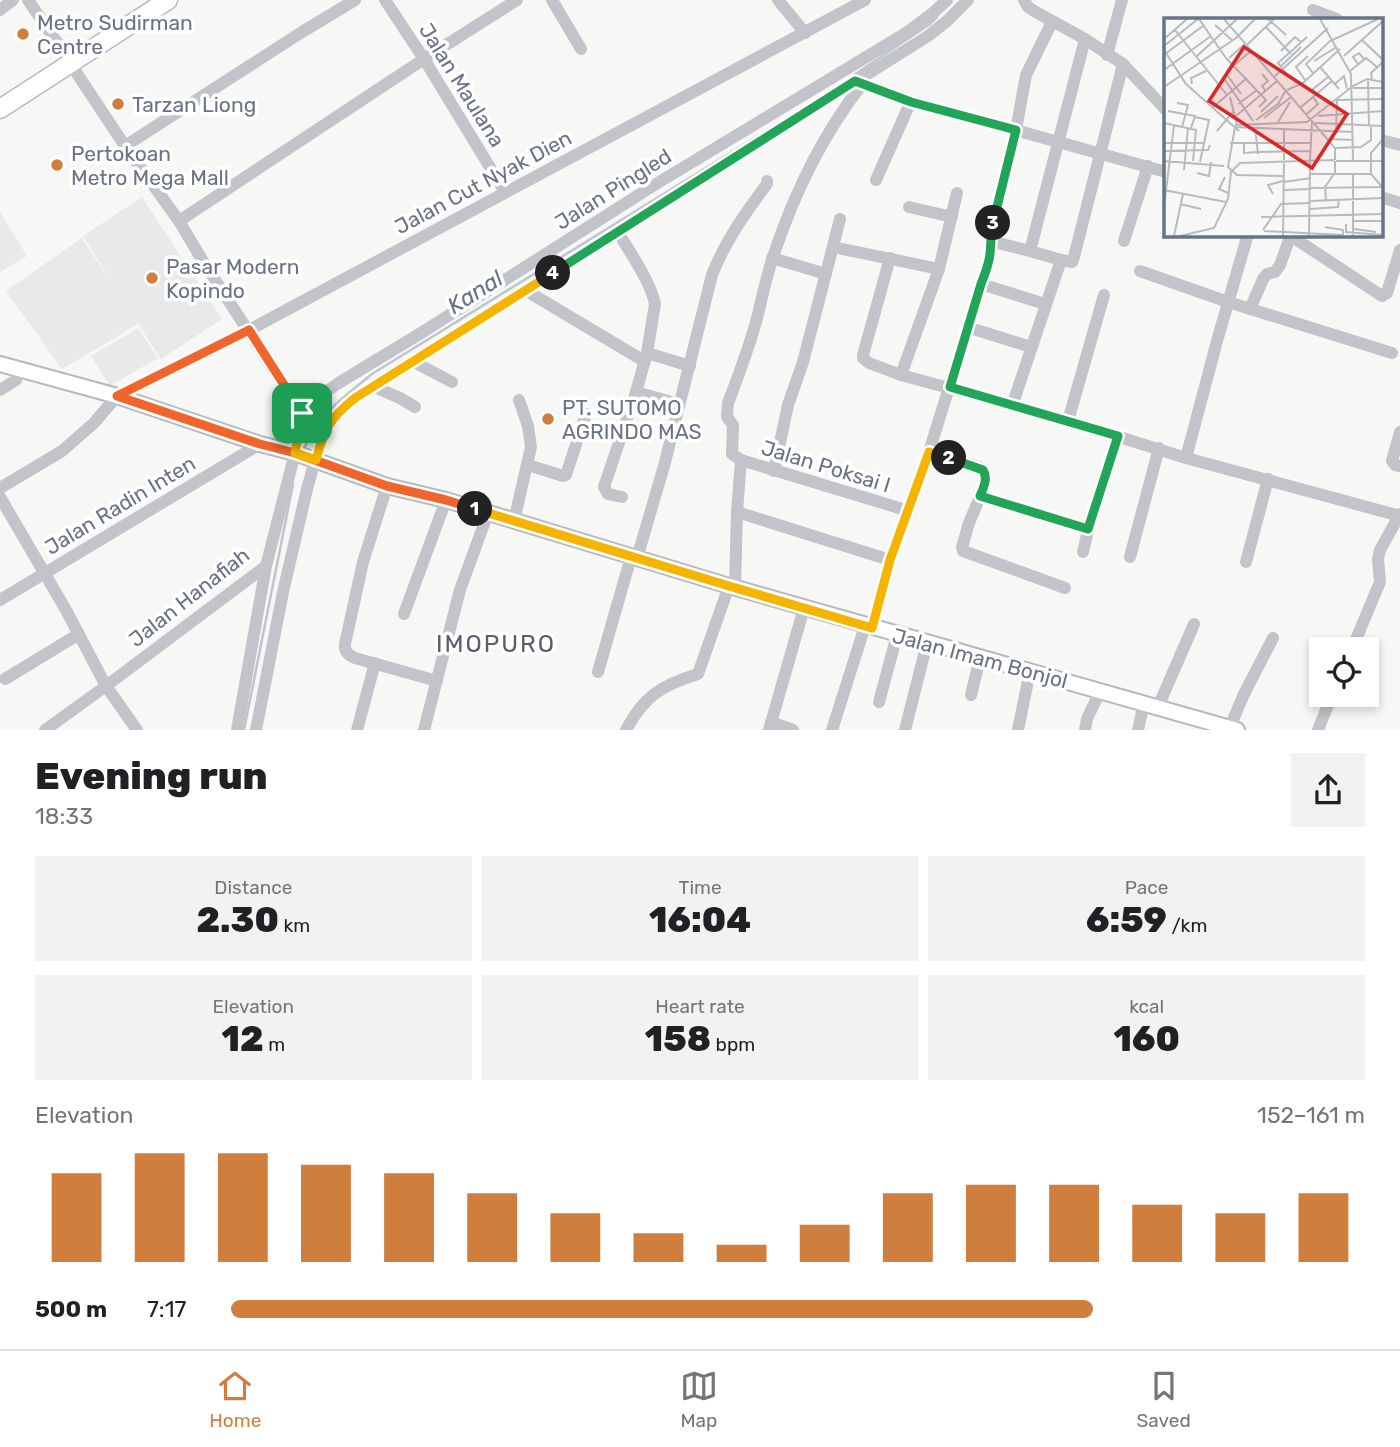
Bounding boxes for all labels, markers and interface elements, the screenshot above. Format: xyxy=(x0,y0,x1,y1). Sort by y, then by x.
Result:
place label: Metro Sudirman Centre xyxy=(37,10,193,59)
street label: Jalan Maulana xyxy=(414,18,510,152)
inset map xyxy=(1164,18,1382,236)
marker: Metro Sudirman Centre xyxy=(15,26,31,42)
place label: Tarzan Liong xyxy=(132,92,256,117)
marker: Tarzan Liong xyxy=(110,96,126,112)
street label: Jalan Cut Nyak Dien xyxy=(390,125,576,239)
place label: Pertokoan Metro Mega Mall xyxy=(71,141,229,190)
street label: Jalan Pingled xyxy=(550,143,676,235)
marker: Pertokoan Metro Mega Mall xyxy=(49,157,65,173)
pin: 3 xyxy=(976,206,1010,241)
text: 3 xyxy=(986,211,999,234)
place label: Pasar Modern Kopindo xyxy=(166,254,300,303)
pin: 4 xyxy=(536,256,570,290)
text: 4 xyxy=(546,261,559,284)
water label: Kanal xyxy=(442,264,508,320)
marker: Pasar Modern Kopindo xyxy=(144,270,160,286)
pin xyxy=(272,383,332,443)
icon: arrive xyxy=(283,394,321,432)
place label: PT. SUTOMO AGRINDO MAS xyxy=(562,395,702,444)
marker: PT. SUTOMO AGRINDO MAS xyxy=(540,411,556,427)
street label: Jalan Poksai I xyxy=(758,435,894,497)
pin: 2 xyxy=(932,440,967,476)
text: 2 xyxy=(942,446,955,469)
street label: Jalan Radin Inten xyxy=(40,450,200,560)
pin: 1 xyxy=(458,491,492,526)
text: 1 xyxy=(470,497,479,520)
street label: Jalan Hanafiah xyxy=(124,542,254,652)
street label: Jalan Imam Bonjol xyxy=(890,623,1070,693)
district label: IMOPURO xyxy=(436,630,556,658)
map controls xyxy=(1309,637,1379,707)
button: locate xyxy=(1309,637,1379,707)
text: Evening run xyxy=(35,753,268,799)
button: share xyxy=(1291,753,1365,827)
text: 18:33 xyxy=(35,802,93,830)
text: Distance xyxy=(214,876,292,899)
text: Time xyxy=(678,876,722,899)
text: Pace xyxy=(1125,876,1168,899)
text: 2.30 xyxy=(196,899,279,941)
text: 16:04 xyxy=(649,899,751,941)
text: 6:59 xyxy=(1086,899,1167,941)
text: km xyxy=(279,914,310,937)
text: /km xyxy=(1167,914,1207,937)
text: Elevation xyxy=(213,995,294,1018)
text: Heart rate xyxy=(655,995,745,1018)
text: kcal xyxy=(1129,995,1164,1018)
text: 12 xyxy=(221,1018,264,1060)
text: 158 xyxy=(645,1018,711,1060)
text: 160 xyxy=(1113,1018,1180,1060)
text: m xyxy=(264,1033,285,1056)
text: bpm xyxy=(711,1033,755,1056)
text: Elevation xyxy=(35,1101,134,1129)
text: 152–161 m xyxy=(1257,1101,1365,1129)
text: 500 m xyxy=(35,1295,107,1323)
text: 7:17 xyxy=(147,1295,186,1323)
tab: Home xyxy=(209,1367,261,1432)
tab: Map xyxy=(680,1367,718,1432)
tab: Saved xyxy=(1136,1367,1191,1432)

